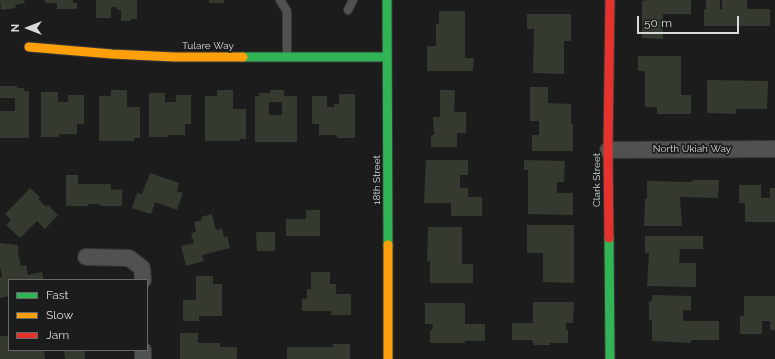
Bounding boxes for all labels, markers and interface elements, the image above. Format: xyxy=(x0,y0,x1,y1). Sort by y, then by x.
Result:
north arrow xyxy=(8,8,48,48)
scale bar xyxy=(639,8,741,34)
text: 50 m xyxy=(644,16,672,30)
text: N xyxy=(9,24,22,32)
street label: Tulare Way xyxy=(182,40,234,52)
street label: North Ukiah Way xyxy=(653,143,731,155)
street label: Clark Street xyxy=(591,153,603,207)
street label: 18th Street xyxy=(371,155,383,205)
legend xyxy=(8,279,148,351)
text: Fast xyxy=(46,288,69,302)
text: Slow xyxy=(46,308,73,322)
text: Jam xyxy=(46,328,69,342)

